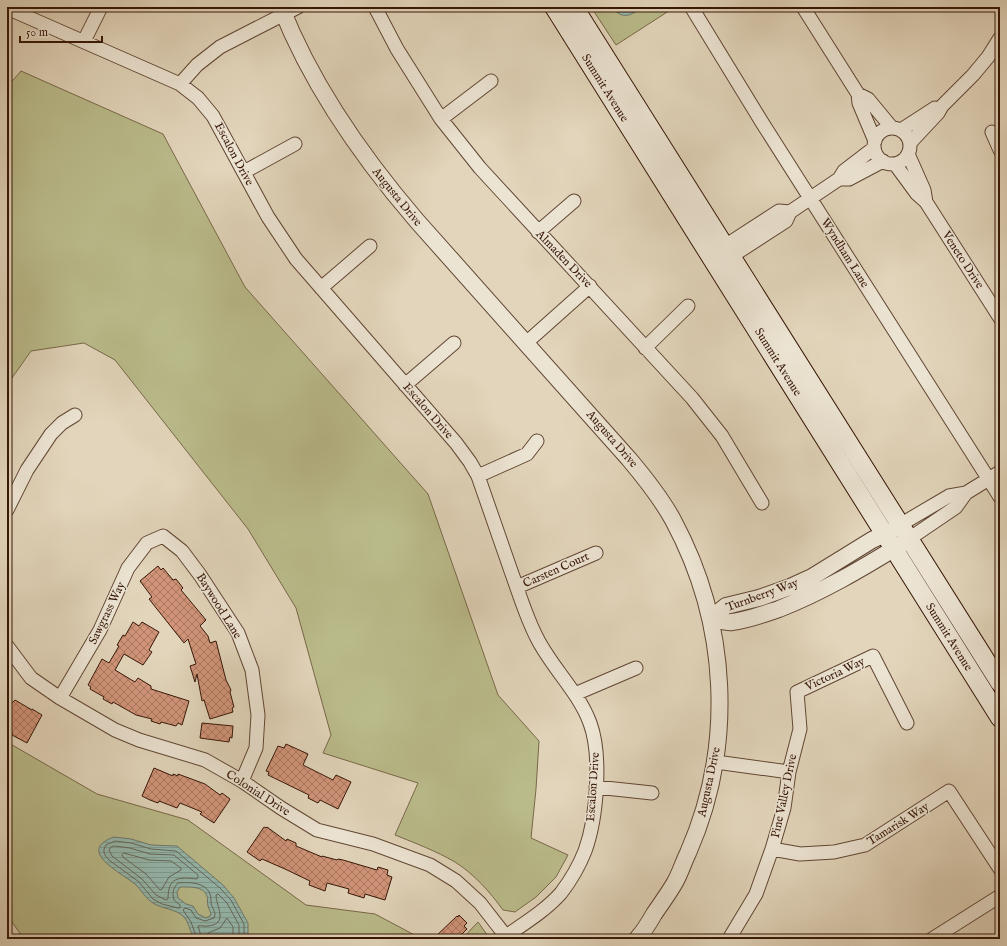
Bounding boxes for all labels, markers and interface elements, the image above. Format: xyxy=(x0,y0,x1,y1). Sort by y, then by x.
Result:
scale bar xyxy=(20,18,102,44)
text: 50 m xyxy=(26,25,48,40)
street label: Summit Avenue xyxy=(578,51,632,125)
street label: Escalon Drive xyxy=(211,120,257,189)
street label: Augusta Drive xyxy=(368,164,426,230)
street label: Wyndham Lane xyxy=(818,215,873,291)
street label: Almaden Drive xyxy=(532,226,596,291)
street label: Veneto Drive xyxy=(938,227,987,292)
street label: Summit Avenue xyxy=(751,325,805,399)
street label: Escalon Drive xyxy=(400,380,457,443)
street label: Augusta Drive xyxy=(582,406,641,471)
street label: Carsten Court xyxy=(521,549,591,591)
street label: Baywood Lane xyxy=(193,571,245,642)
street label: Turnberry Way xyxy=(724,575,800,615)
street label: Sawgrass Way xyxy=(85,579,129,647)
street label: Summit Avenue xyxy=(922,600,976,674)
street label: Victoria Way xyxy=(802,654,867,695)
street label: Augusta Drive xyxy=(694,745,724,819)
street label: Escalon Drive xyxy=(583,751,603,822)
street label: Pine Valley Drive xyxy=(768,752,800,839)
street label: Colonial Drive xyxy=(223,767,293,820)
street label: Tamarisk Way xyxy=(864,799,932,849)

